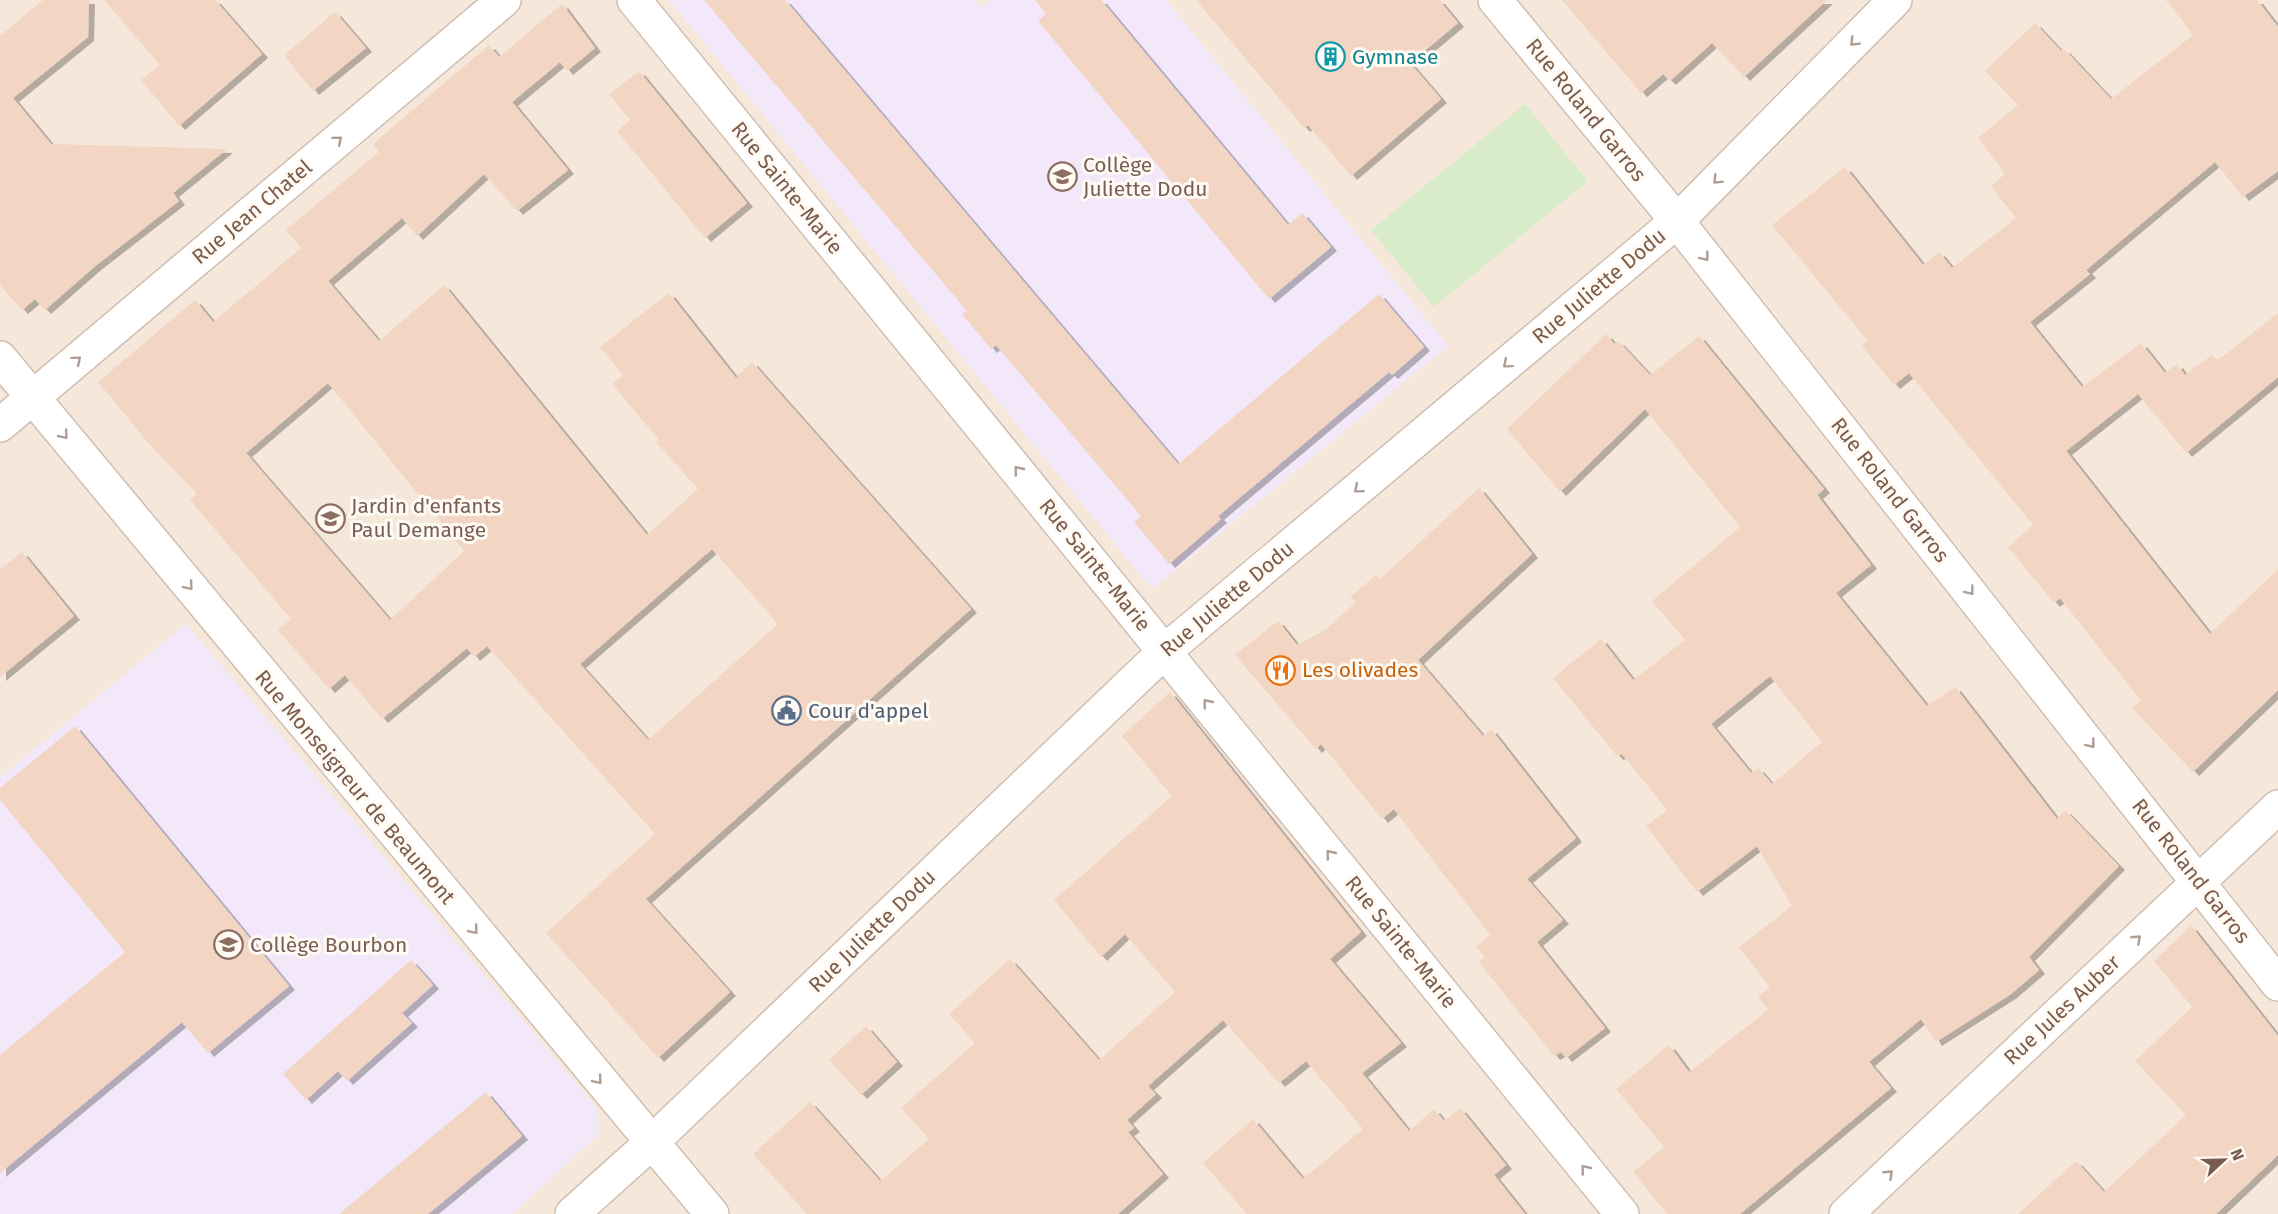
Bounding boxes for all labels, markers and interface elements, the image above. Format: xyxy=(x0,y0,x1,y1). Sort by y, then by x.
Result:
street label: Rue Roland Garros xyxy=(1520,33,1652,187)
one-way arrow xyxy=(1850,35,1861,45)
building icon: Gymnase xyxy=(1315,41,1347,73)
place label: Gymnase xyxy=(1352,44,1438,70)
street label: Rue Sainte-Marie xyxy=(725,116,849,260)
one-way arrow xyxy=(331,136,342,147)
place label: Collège Juliette Dodu xyxy=(1083,152,1208,202)
street label: Rue Jean Chatel xyxy=(187,154,317,270)
school or university icon: Collège Juliette Dodu xyxy=(1046,161,1078,193)
one-way arrow xyxy=(1713,174,1724,184)
street label: Rue Juliette Dodu xyxy=(1527,223,1671,349)
one-way arrow xyxy=(1698,250,1709,261)
one-way arrow xyxy=(70,356,81,367)
one-way arrow xyxy=(1503,356,1514,367)
street label: Rue Roland Garros xyxy=(1825,412,1955,568)
one-way arrow xyxy=(57,429,68,440)
one-way arrow xyxy=(1014,466,1025,477)
one-way arrow xyxy=(1354,482,1365,493)
place label: Jardin d'enfants Paul Demange xyxy=(351,493,501,543)
street label: Rue Sainte-Marie xyxy=(1033,493,1157,637)
school or university icon: Jardin d'enfants Paul Demange xyxy=(314,502,346,534)
street label: Rue Juliette Dodu xyxy=(1155,536,1299,662)
one-way arrow xyxy=(181,579,192,590)
one-way arrow xyxy=(1962,584,1973,595)
restaurant icon: Les olivades xyxy=(1265,654,1297,686)
place label: Les olivades xyxy=(1302,657,1419,683)
street label: Rue Monseigneur de Beaumont xyxy=(249,665,461,910)
public building icon: Cour d'appel xyxy=(771,695,803,727)
place label: Cour d'appel xyxy=(808,698,928,724)
one-way arrow xyxy=(1203,698,1214,709)
one-way arrow xyxy=(2083,737,2094,748)
street label: Rue Roland Garros xyxy=(2126,793,2256,949)
one-way arrow xyxy=(1326,850,1337,861)
street label: Rue Juliette Dodu xyxy=(803,864,941,998)
street label: Rue Sainte-Marie xyxy=(1339,870,1463,1014)
one-way arrow xyxy=(467,923,478,934)
school or university icon: Collège Bourbon xyxy=(213,929,245,961)
place label: Collège Bourbon xyxy=(250,932,407,958)
one-way arrow xyxy=(2131,935,2141,946)
street label: Rue Jules Auber xyxy=(1998,949,2126,1071)
one-way arrow xyxy=(591,1073,602,1084)
north arrow xyxy=(2194,1130,2254,1190)
text: N xyxy=(2227,1146,2248,1163)
one-way arrow xyxy=(1581,1164,1592,1175)
one-way arrow xyxy=(1882,1170,1892,1181)

